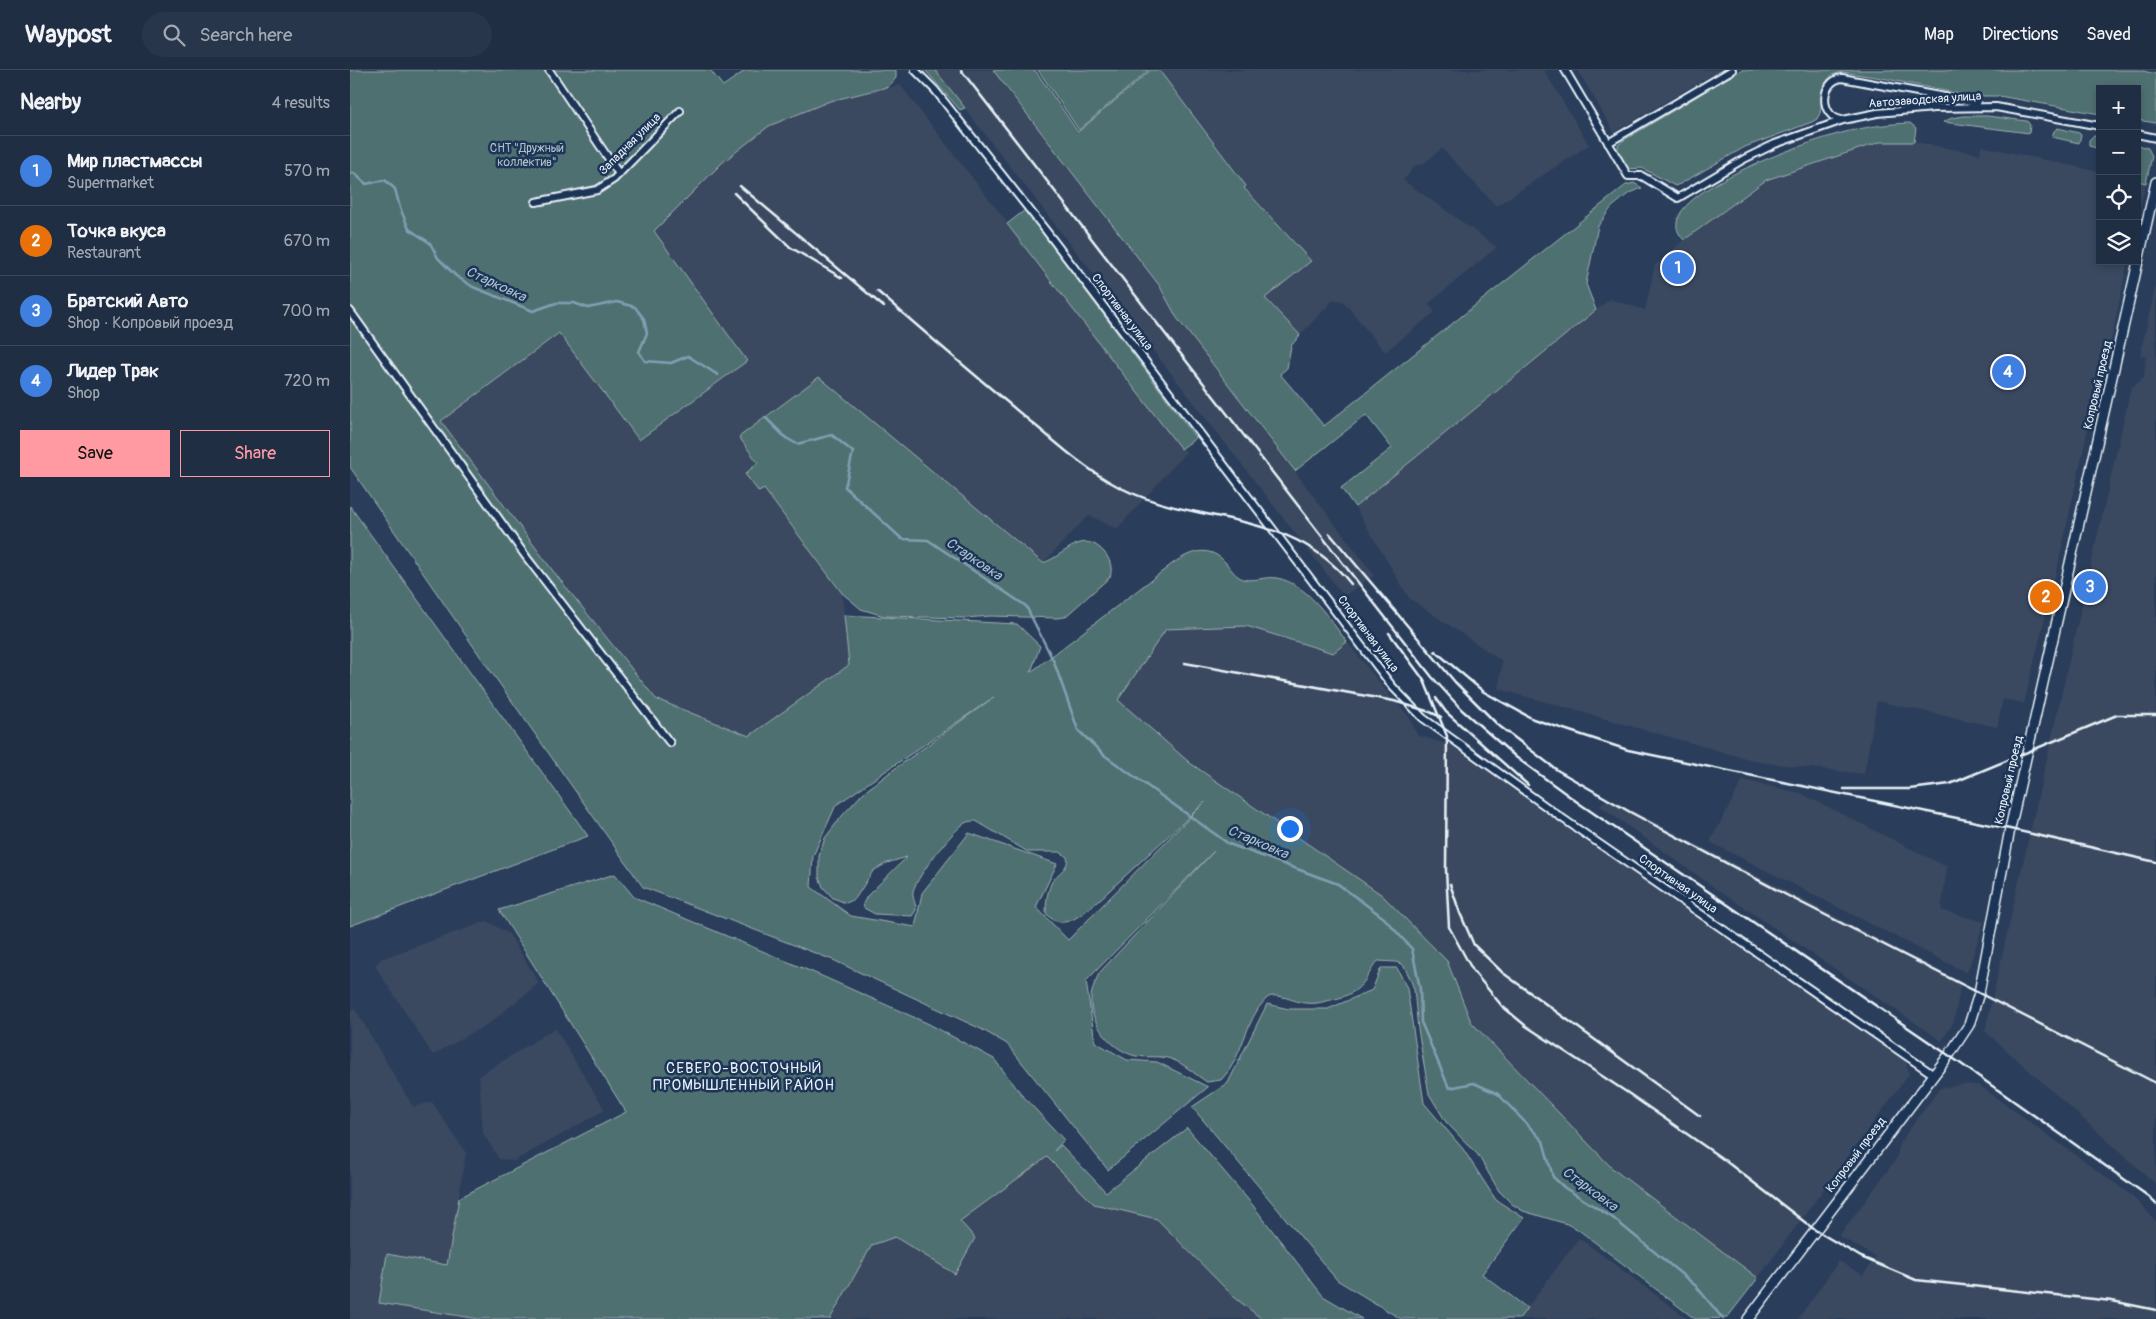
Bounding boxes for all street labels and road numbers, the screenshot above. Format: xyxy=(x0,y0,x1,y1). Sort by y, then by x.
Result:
street label: Автозаводская улица xyxy=(1868,89,1982,111)
street label: Западная улица xyxy=(596,110,664,178)
street label: Спортивная улица xyxy=(1088,271,1156,354)
street label: Копровый проезд xyxy=(2080,338,2116,431)
street label: Спортивная улица xyxy=(1334,593,1402,676)
street label: Копровый проезд xyxy=(1991,733,2027,826)
street label: Спортивная улица xyxy=(1636,851,1721,917)
street label: Копровый проезд xyxy=(1823,1114,1890,1196)

